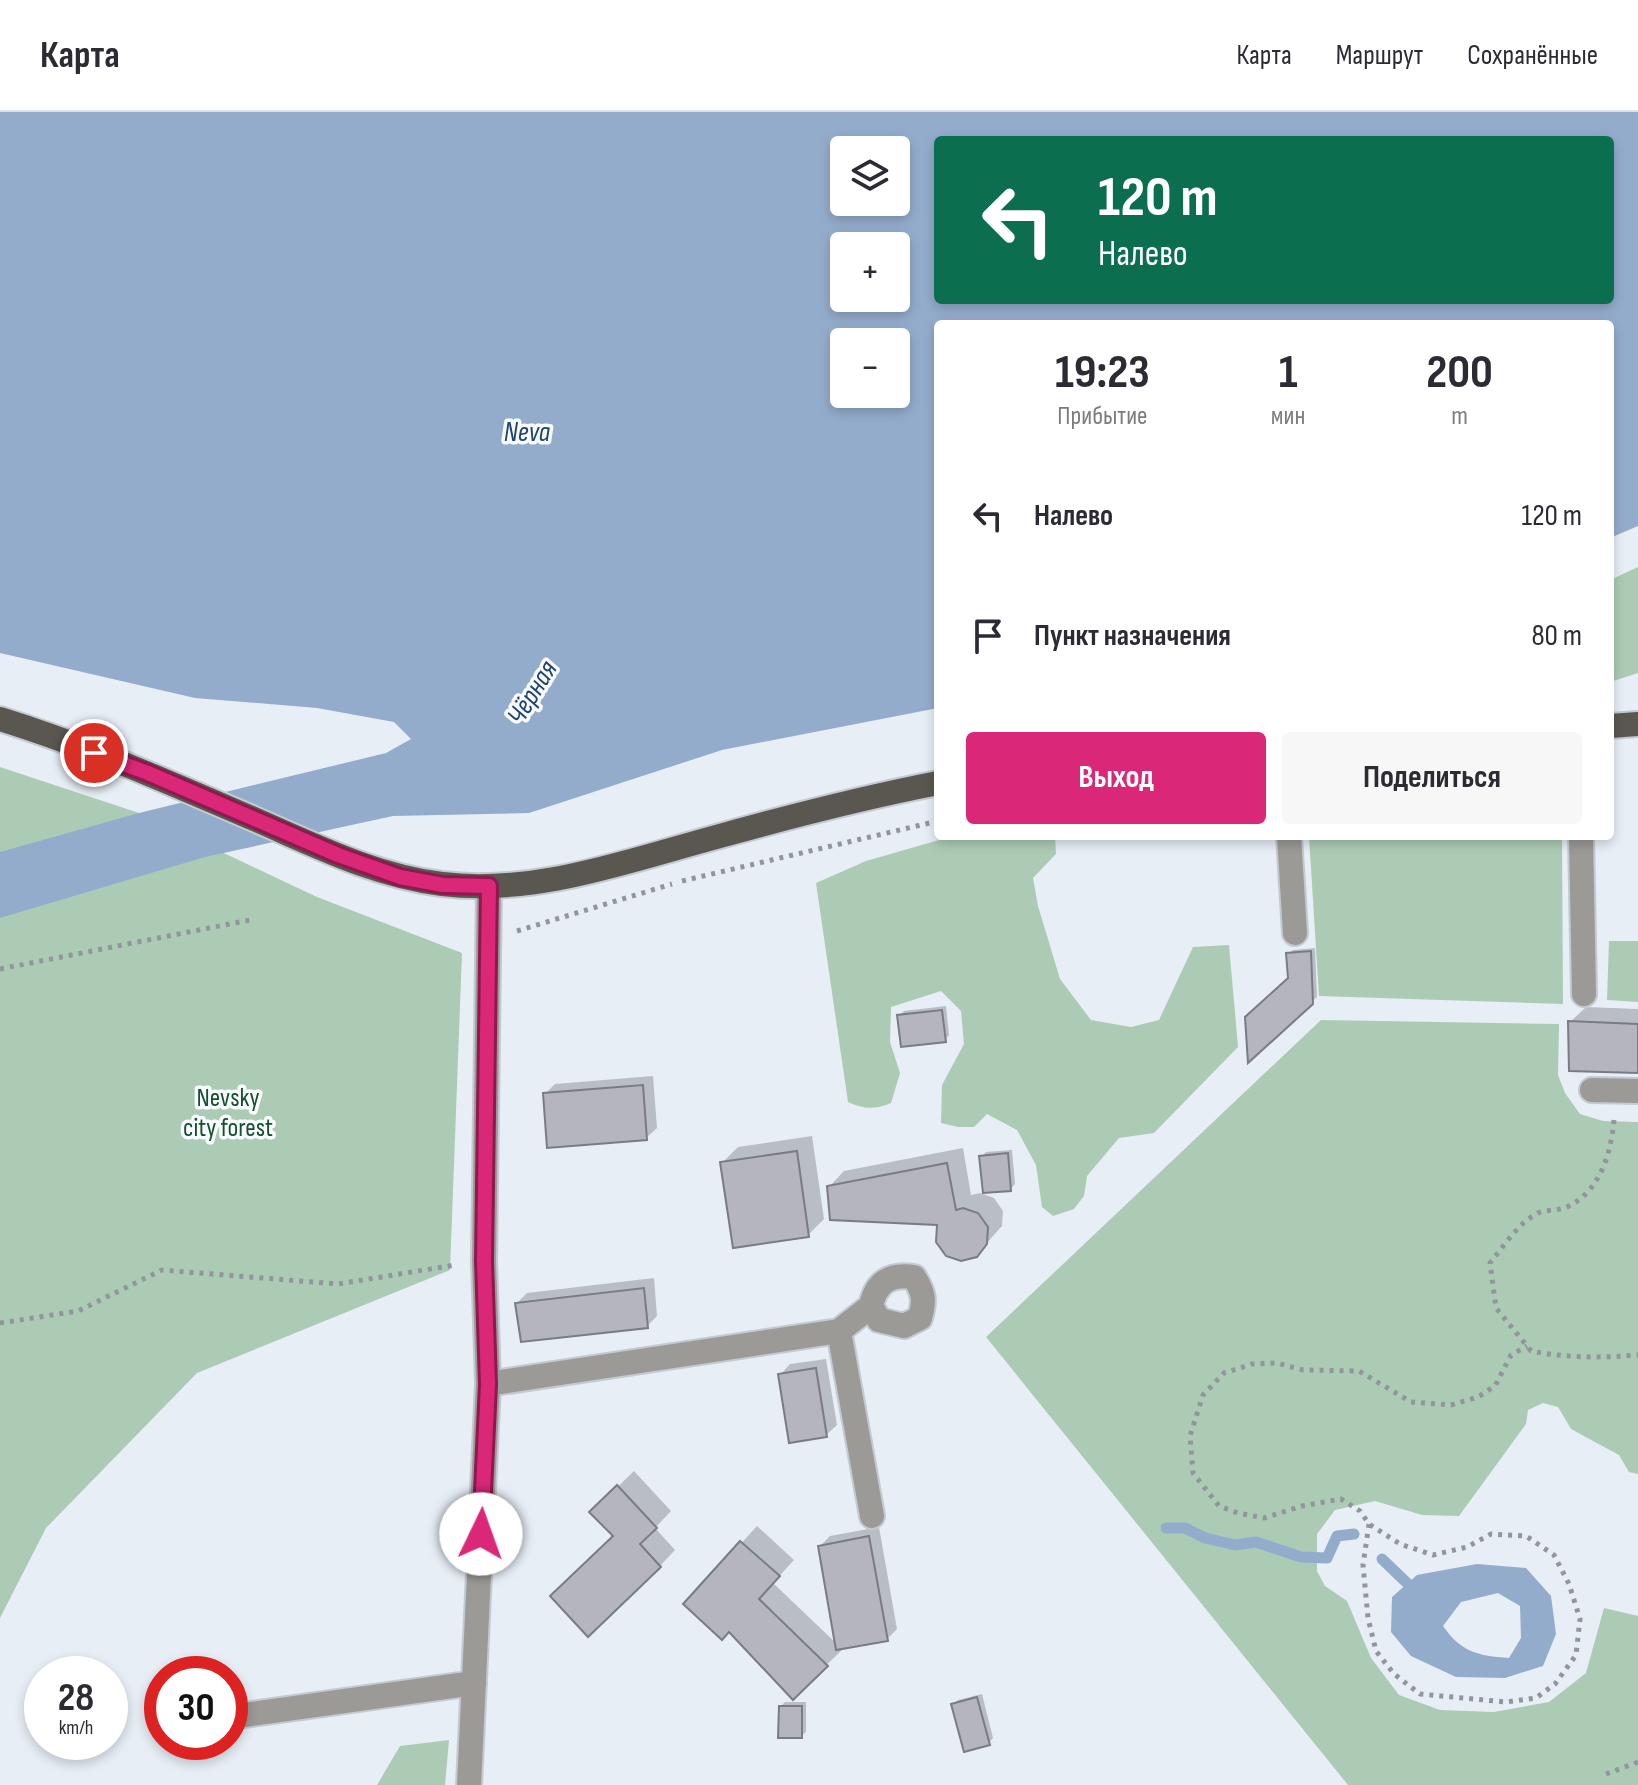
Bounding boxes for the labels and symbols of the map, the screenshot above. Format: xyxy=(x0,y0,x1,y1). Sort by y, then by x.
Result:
water label: Neva xyxy=(504,416,551,449)
water label: Чёрная xyxy=(500,655,565,731)
pin xyxy=(60,719,128,787)
park label: Nevsky city forest xyxy=(183,1083,273,1144)
position arrow xyxy=(439,1492,523,1576)
speed limit sign: 30 xyxy=(144,1656,248,1760)

